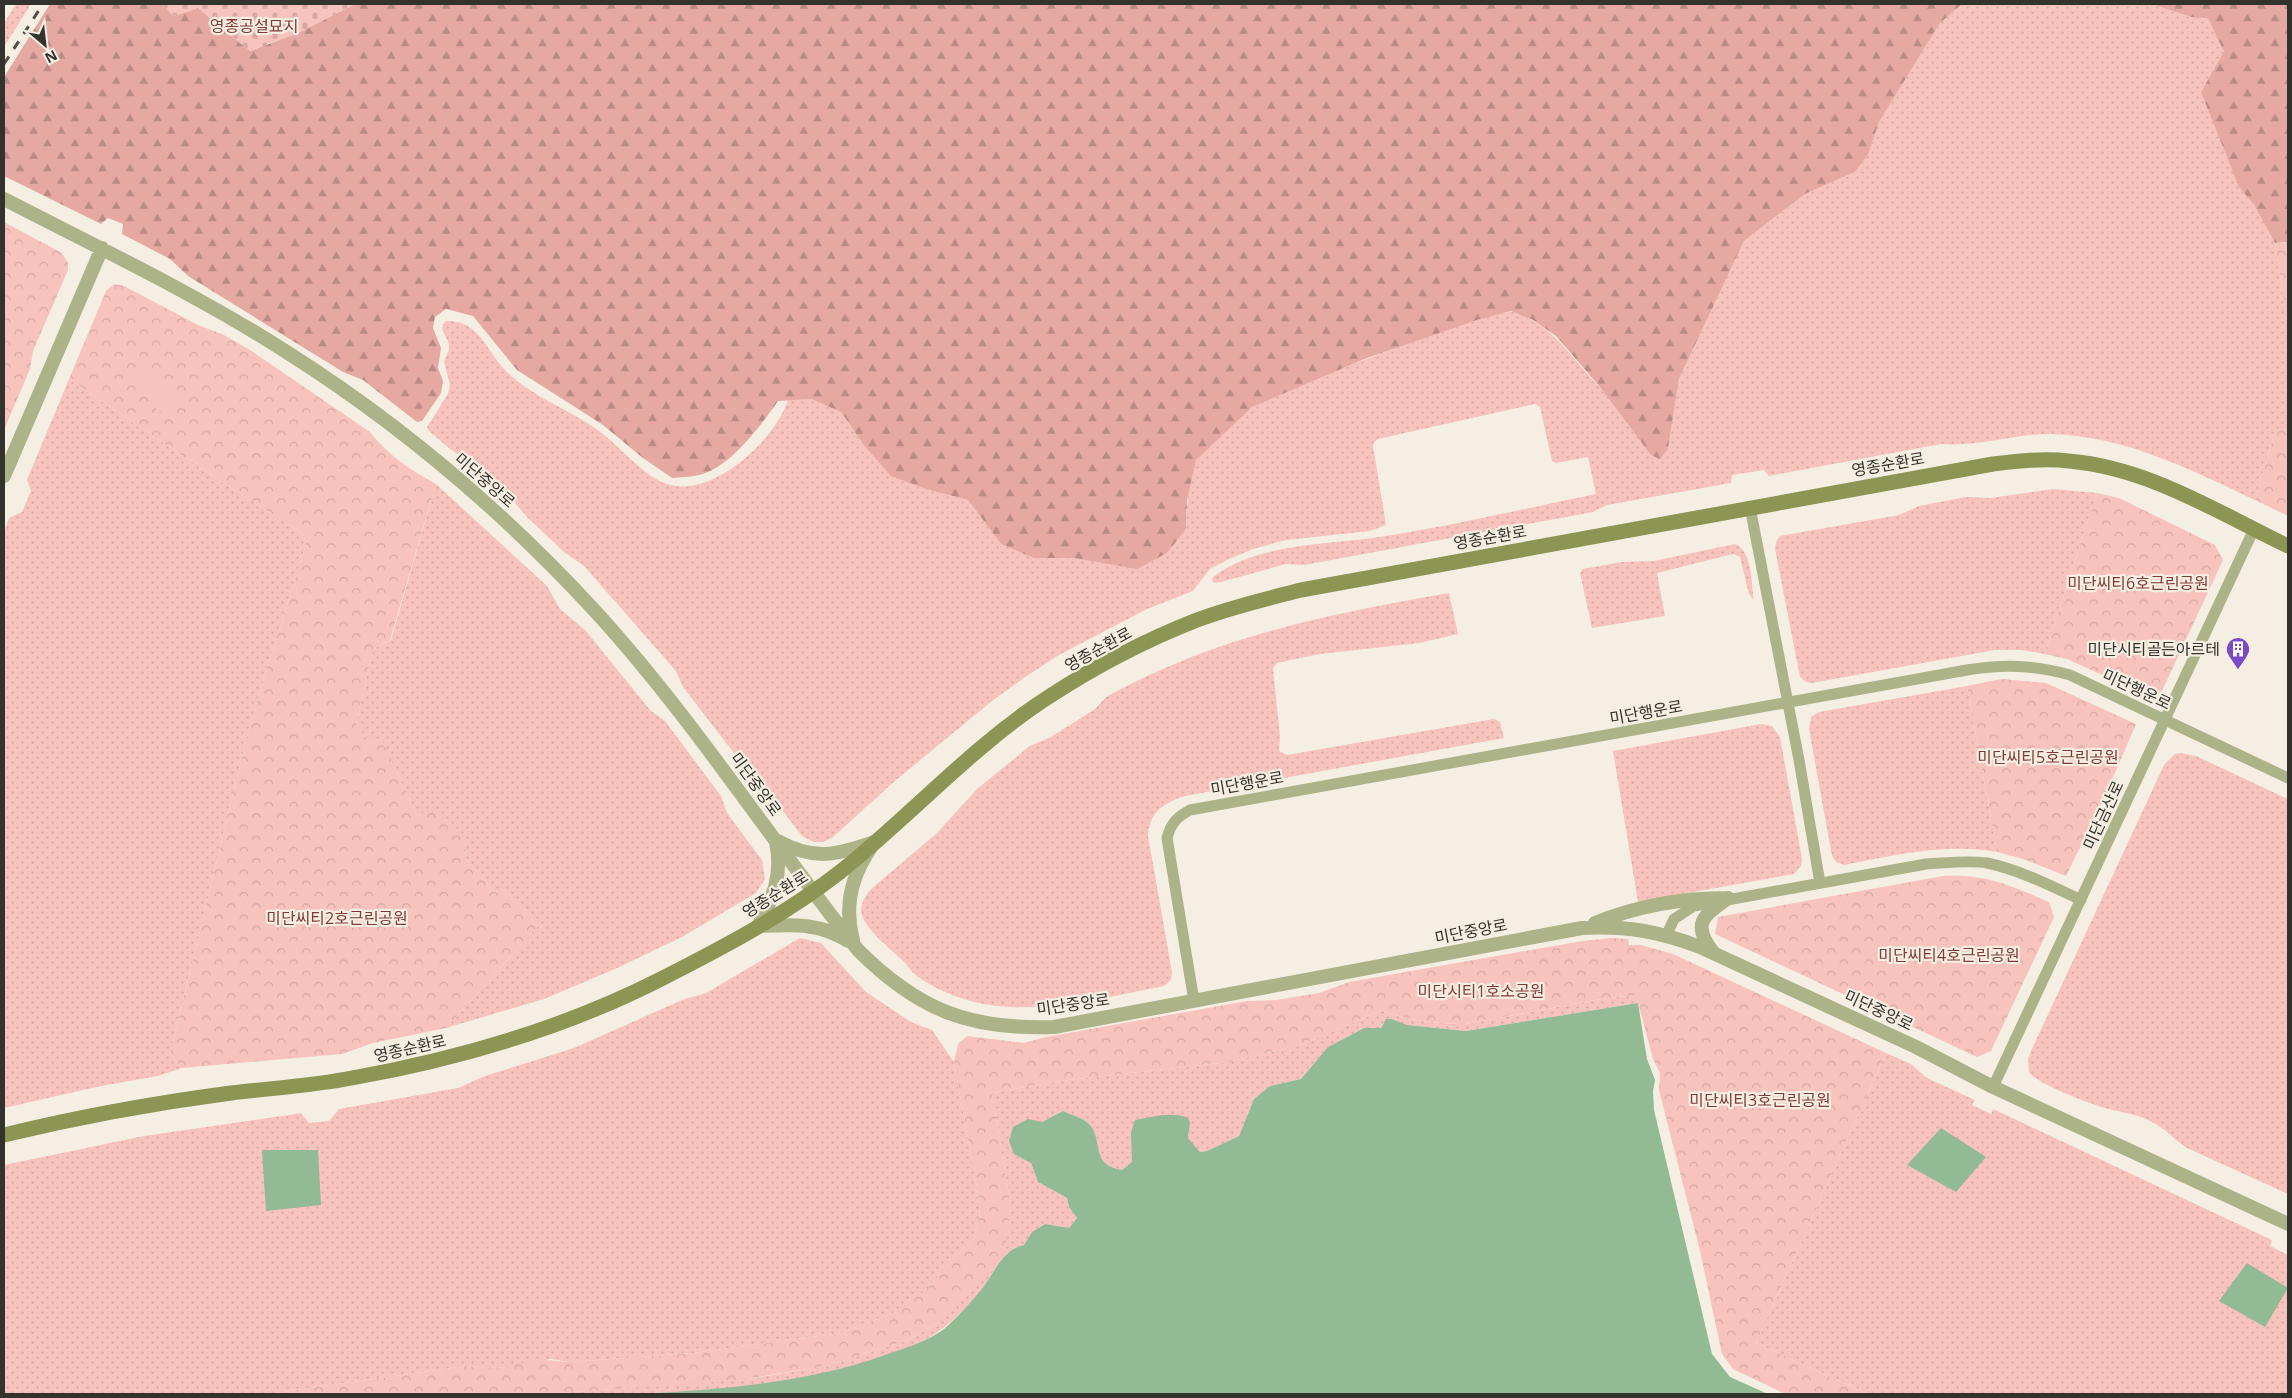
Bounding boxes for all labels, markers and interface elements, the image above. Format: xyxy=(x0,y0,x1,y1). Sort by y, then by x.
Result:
park label: 영종공설묘지 xyxy=(210,15,298,37)
north arrow xyxy=(20,20,70,70)
text: N xyxy=(42,46,61,68)
street label: 영종순환로 xyxy=(1850,447,1926,481)
street label: 미단중앙로 xyxy=(450,448,520,513)
street label: 영종순환로 xyxy=(1452,520,1528,554)
park label: 미단씨티6호근린공원 xyxy=(2067,572,2209,594)
street label: 영종순환로 xyxy=(1060,621,1136,676)
building icon: 미단시티골든아르테 xyxy=(2225,636,2251,670)
place label: 미단시티골든아르테 xyxy=(2088,638,2220,660)
street label: 미단행운로 xyxy=(2099,663,2175,715)
street label: 미단행운로 xyxy=(1608,695,1684,729)
park label: 미단씨티5호근린공원 xyxy=(1977,746,2119,768)
street label: 미단중앙로 xyxy=(725,748,787,820)
street label: 미단행운로 xyxy=(1209,766,1285,800)
street label: 미단금산로 xyxy=(2077,777,2129,853)
street label: 영종순환로 xyxy=(738,865,812,923)
park label: 미단씨티2호근린공원 xyxy=(266,907,408,929)
street label: 미단중앙로 xyxy=(1433,913,1509,949)
park label: 미단씨티4호근린공원 xyxy=(1878,944,2020,966)
park label: 미단시티1호소공원 xyxy=(1418,980,1544,1002)
street label: 미단중앙로 xyxy=(1841,984,1917,1036)
street label: 미단중앙로 xyxy=(1035,988,1111,1020)
street label: 영종순환로 xyxy=(372,1029,449,1067)
park label: 미단씨티3호근린공원 xyxy=(1689,1089,1831,1111)

